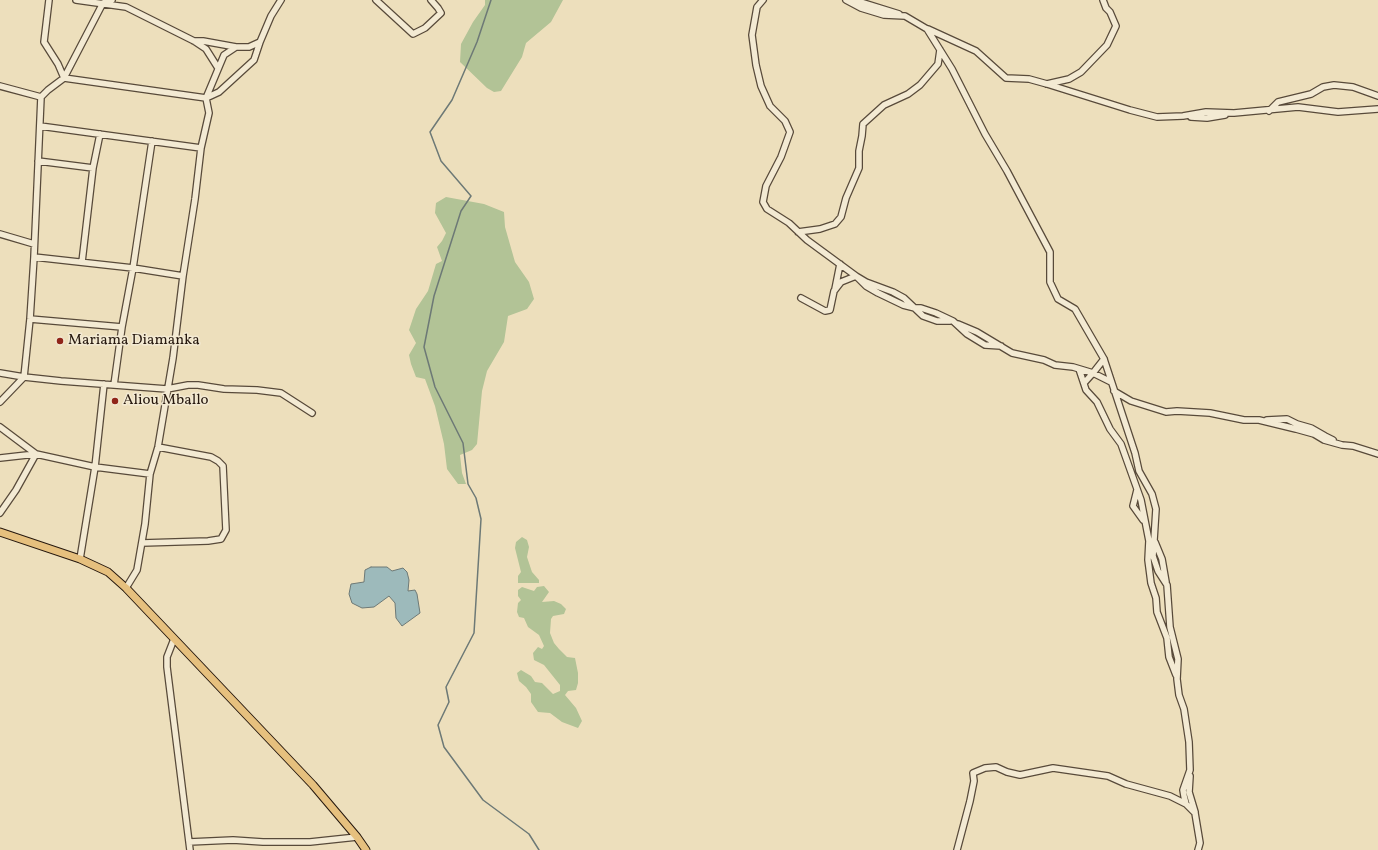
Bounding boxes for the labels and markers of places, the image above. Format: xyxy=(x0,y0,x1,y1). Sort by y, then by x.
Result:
place label: Mariama Diamanka xyxy=(68,332,200,350)
marker: Mariama Diamanka xyxy=(55,336,65,346)
place label: Aliou Mballo xyxy=(123,392,209,410)
marker: Aliou Mballo xyxy=(110,396,120,406)

